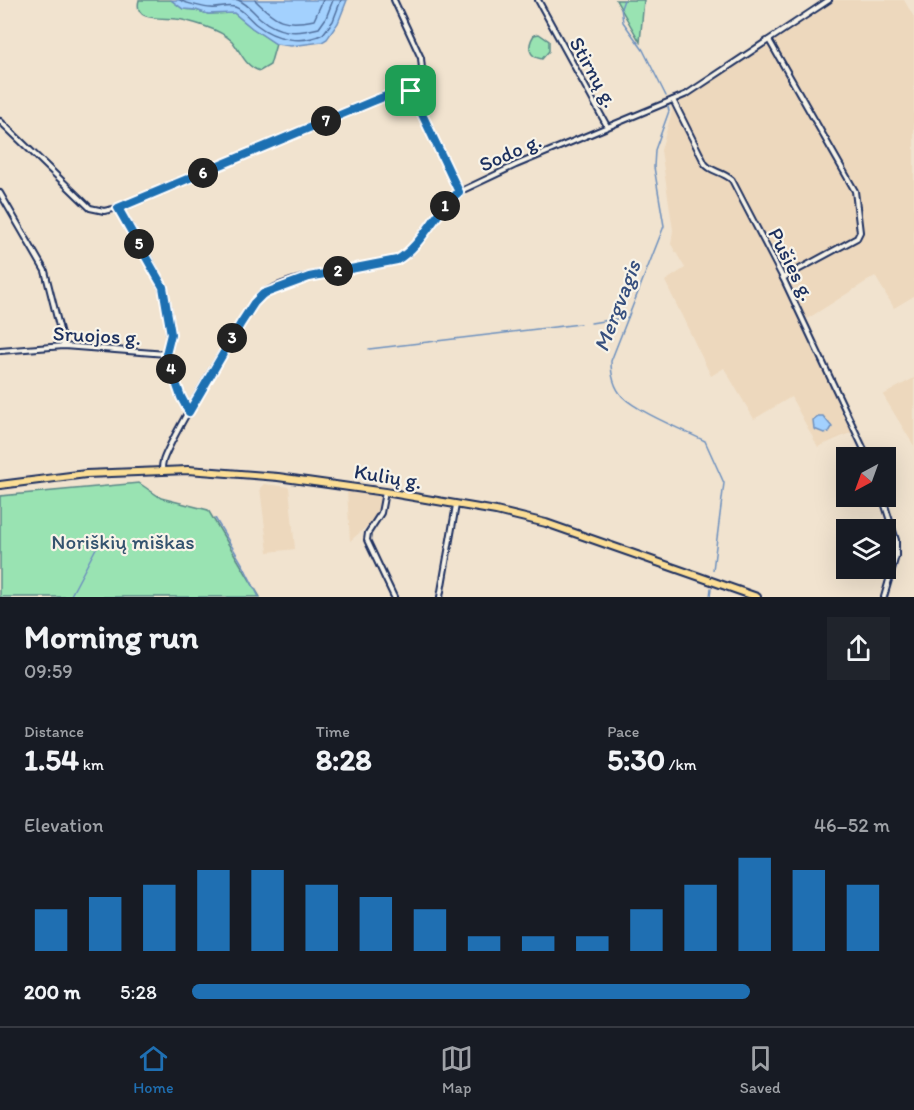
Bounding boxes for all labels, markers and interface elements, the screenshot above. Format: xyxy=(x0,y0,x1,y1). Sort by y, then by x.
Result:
street label: Stirnų g. xyxy=(564,32,624,112)
pin xyxy=(385,65,436,116)
icon: arrive xyxy=(394,74,427,107)
pin: 7 xyxy=(311,106,341,136)
text: 7 xyxy=(322,111,330,130)
street label: Sodo g. xyxy=(475,127,545,177)
pin: 6 xyxy=(188,158,218,188)
text: 6 xyxy=(199,163,207,182)
pin: 1 xyxy=(430,191,460,221)
text: 1 xyxy=(441,196,449,215)
street label: Pušies g. xyxy=(763,223,821,305)
pin: 5 xyxy=(124,229,154,259)
text: 5 xyxy=(135,234,143,253)
pin: 2 xyxy=(323,256,353,286)
water label: Mergvagis xyxy=(587,256,647,355)
text: 2 xyxy=(334,261,342,280)
street label: Sruojos g. xyxy=(52,320,142,350)
pin: 3 xyxy=(217,323,247,353)
text: 3 xyxy=(228,328,236,347)
pin: 4 xyxy=(156,354,186,384)
text: 4 xyxy=(166,359,176,378)
north arrow xyxy=(836,447,896,507)
map controls xyxy=(836,447,896,579)
street label: Kulių g. xyxy=(352,458,424,494)
button: layers xyxy=(836,519,896,579)
park label: Noriškių miškas xyxy=(51,529,195,554)
text: Morning run xyxy=(24,617,199,656)
button: share xyxy=(827,617,890,680)
text: 09:59 xyxy=(24,659,73,683)
text: Distance xyxy=(24,722,84,741)
text: Time xyxy=(316,722,350,741)
text: Pace xyxy=(607,722,639,741)
text: 1.54 xyxy=(24,741,79,778)
text: 8:28 xyxy=(316,741,372,778)
text: 5:30 xyxy=(607,741,665,778)
text: km xyxy=(79,755,104,774)
text: /km xyxy=(665,755,697,774)
text: Elevation xyxy=(24,813,103,837)
text: 46–52 m xyxy=(814,813,890,837)
text: 200 m xyxy=(24,980,80,1004)
text: 5:28 xyxy=(120,980,157,1004)
tab: Home xyxy=(133,1042,174,1097)
tab: Map xyxy=(440,1042,473,1097)
tab: Saved xyxy=(740,1042,781,1097)

